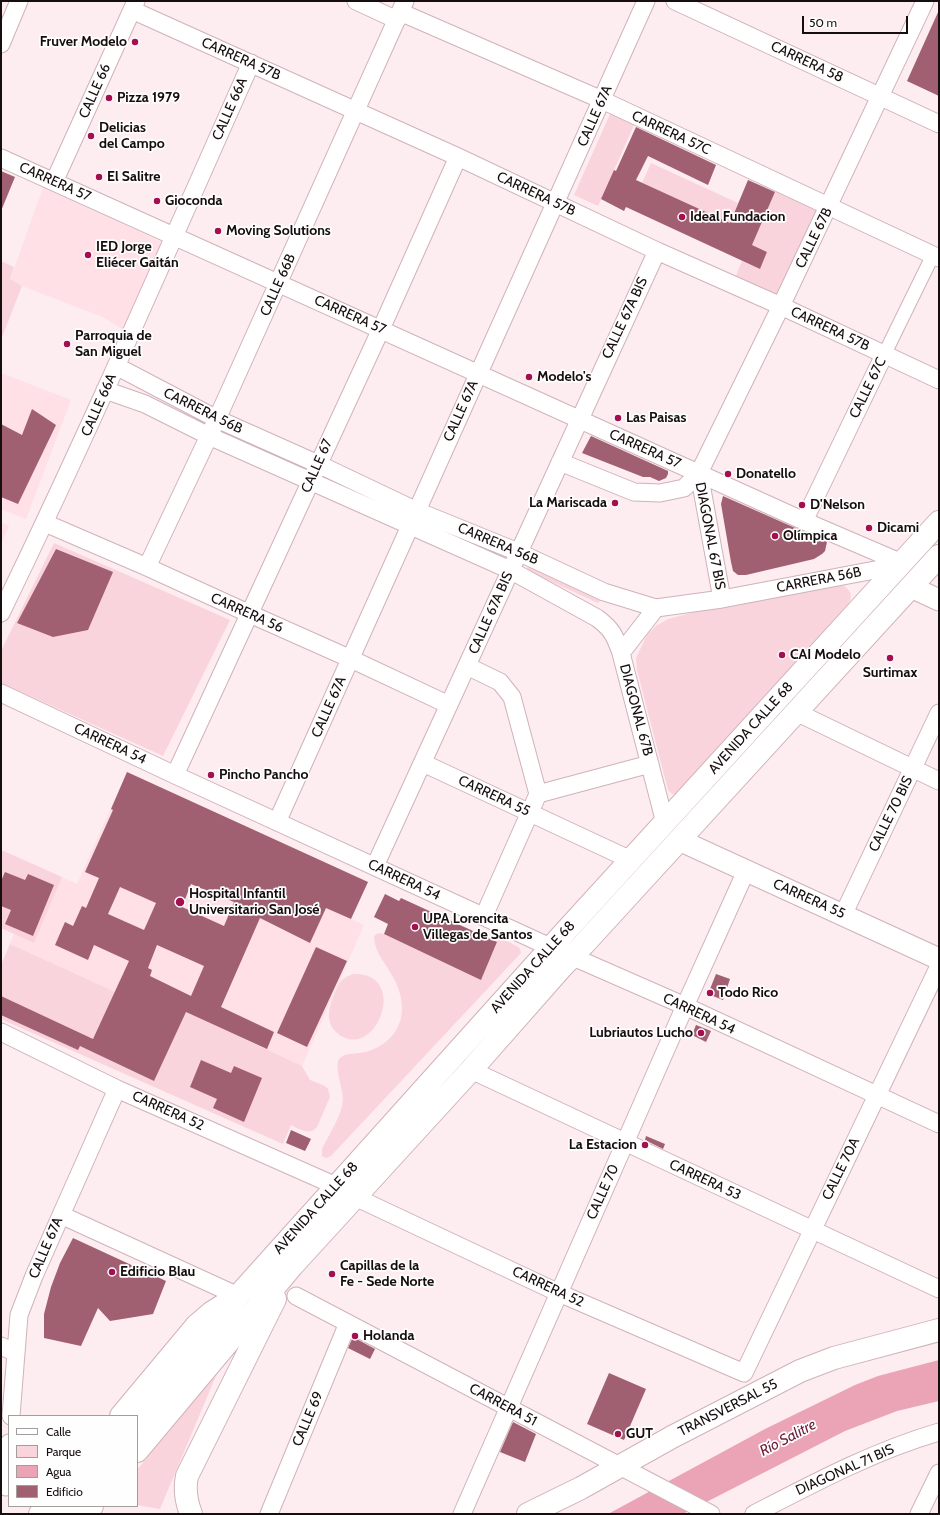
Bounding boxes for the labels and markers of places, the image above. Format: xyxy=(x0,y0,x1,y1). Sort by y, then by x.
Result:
place label: Fruver Modelo xyxy=(40,34,127,50)
marker: Fruver Modelo xyxy=(130,37,140,47)
place label: Pizza 1979 xyxy=(117,90,180,106)
marker: Pizza 1979 xyxy=(104,93,114,103)
place label: Delicias del Campo xyxy=(99,120,165,152)
marker: Delicias del Campo xyxy=(86,131,96,141)
place label: El Salitre xyxy=(107,169,160,185)
marker: El Salitre xyxy=(94,172,104,182)
place label: Gioconda xyxy=(165,193,223,209)
marker: Gioconda xyxy=(152,196,162,206)
place label: Ideal Fundacion xyxy=(690,209,786,225)
marker: Ideal Fundacion xyxy=(677,212,687,222)
place label: Moving Solutions xyxy=(226,223,331,239)
marker: Moving Solutions xyxy=(213,226,223,236)
place label: IED Jorge Eliécer Gaitán xyxy=(96,239,179,272)
marker: IED Jorge Eliécer Gaitán xyxy=(83,250,93,260)
place label: Parroquia de San Miguel xyxy=(75,328,152,360)
marker: Parroquia de San Miguel xyxy=(62,339,72,349)
place label: Modelo's xyxy=(537,369,591,385)
marker: Modelo's xyxy=(524,372,534,382)
place label: Las Paisas xyxy=(626,410,686,426)
marker: Las Paisas xyxy=(613,413,623,423)
place label: Donatello xyxy=(736,466,796,482)
marker: Donatello xyxy=(723,469,733,479)
place label: La Mariscada xyxy=(529,495,607,511)
place label: D'Nelson xyxy=(810,497,865,513)
marker: La Mariscada xyxy=(610,498,620,508)
marker: D'Nelson xyxy=(797,500,807,510)
place label: Dicami xyxy=(877,520,919,536)
marker: Dicami xyxy=(864,523,874,533)
place label: Olímpica xyxy=(783,528,837,544)
marker: Olímpica xyxy=(770,531,780,541)
place label: CAI Modelo xyxy=(790,647,861,663)
marker: CAI Modelo xyxy=(777,650,787,660)
marker: Surtimax xyxy=(885,653,895,663)
place label: Surtimax xyxy=(863,665,917,681)
place label: Pincho Pancho xyxy=(219,767,308,783)
marker: Pincho Pancho xyxy=(206,770,216,780)
place label: Hospital Infantil Universitario San José xyxy=(189,886,320,918)
marker: Hospital Infantil Universitario San José xyxy=(174,896,186,908)
place label: UPA Lorencita Villegas de Santos xyxy=(423,911,532,944)
marker: UPA Lorencita Villegas de Santos xyxy=(410,922,420,932)
place label: Todo Rico xyxy=(718,985,778,1001)
marker: Todo Rico xyxy=(705,988,715,998)
place label: Lubriautos Lucho xyxy=(589,1025,693,1041)
marker: Lubriautos Lucho xyxy=(696,1028,706,1038)
place label: La Estacion xyxy=(569,1137,637,1153)
marker: La Estacion xyxy=(640,1140,650,1150)
place label: Capillas de la Fe - Sede Norte xyxy=(340,1258,434,1290)
place label: Edificio Blau xyxy=(120,1264,195,1280)
marker: Edificio Blau xyxy=(107,1267,117,1277)
marker: Capillas de la Fe - Sede Norte xyxy=(327,1269,337,1279)
place label: Holanda xyxy=(363,1328,414,1344)
marker: Holanda xyxy=(350,1331,360,1341)
place label: GUT xyxy=(626,1426,653,1442)
marker: GUT xyxy=(613,1429,623,1439)

